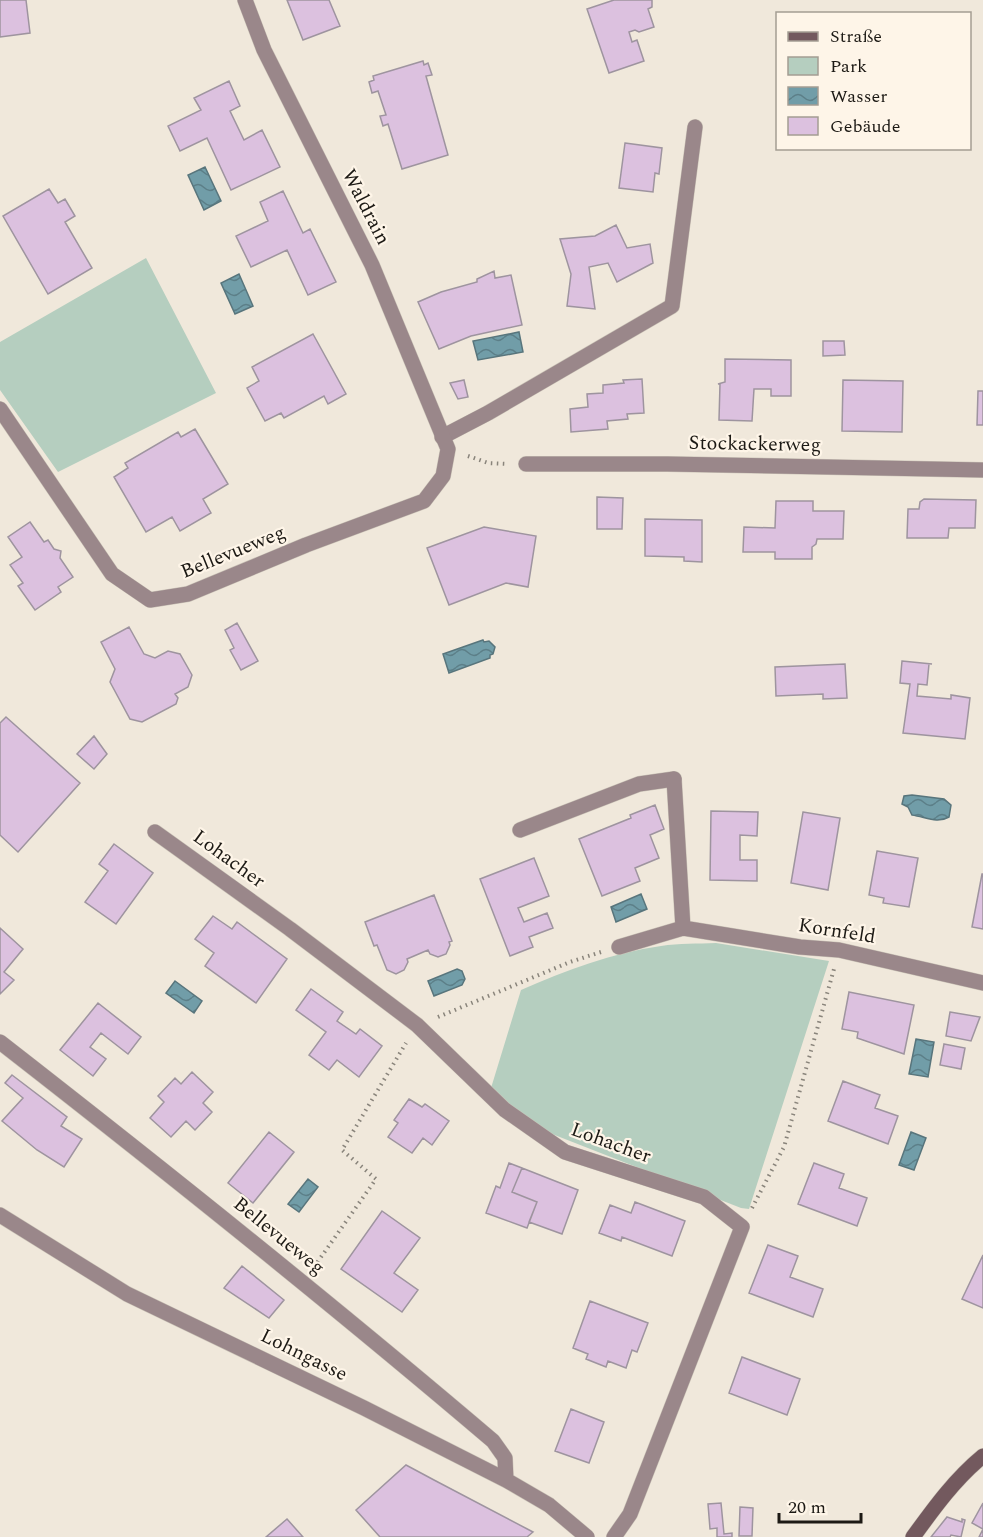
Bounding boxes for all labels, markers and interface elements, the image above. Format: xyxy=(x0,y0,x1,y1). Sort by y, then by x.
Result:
legend xyxy=(776,12,971,150)
text: Straße xyxy=(830,23,882,50)
text: Park xyxy=(830,53,867,80)
text: Wasser xyxy=(830,83,887,110)
text: Gebäude xyxy=(830,113,900,140)
street label: Waldrain xyxy=(334,164,398,250)
street label: Stockackerweg xyxy=(688,428,822,460)
street label: Bellevueweg xyxy=(176,517,290,587)
street label: Lohacher xyxy=(186,822,272,896)
street label: Kornfeld xyxy=(796,910,878,952)
street label: Lohacher xyxy=(567,1115,655,1171)
street label: Bellevueweg xyxy=(227,1190,331,1282)
street label: Lohngasse xyxy=(255,1321,353,1389)
scale bar xyxy=(779,1486,862,1524)
text: 20 m xyxy=(788,1494,826,1521)

